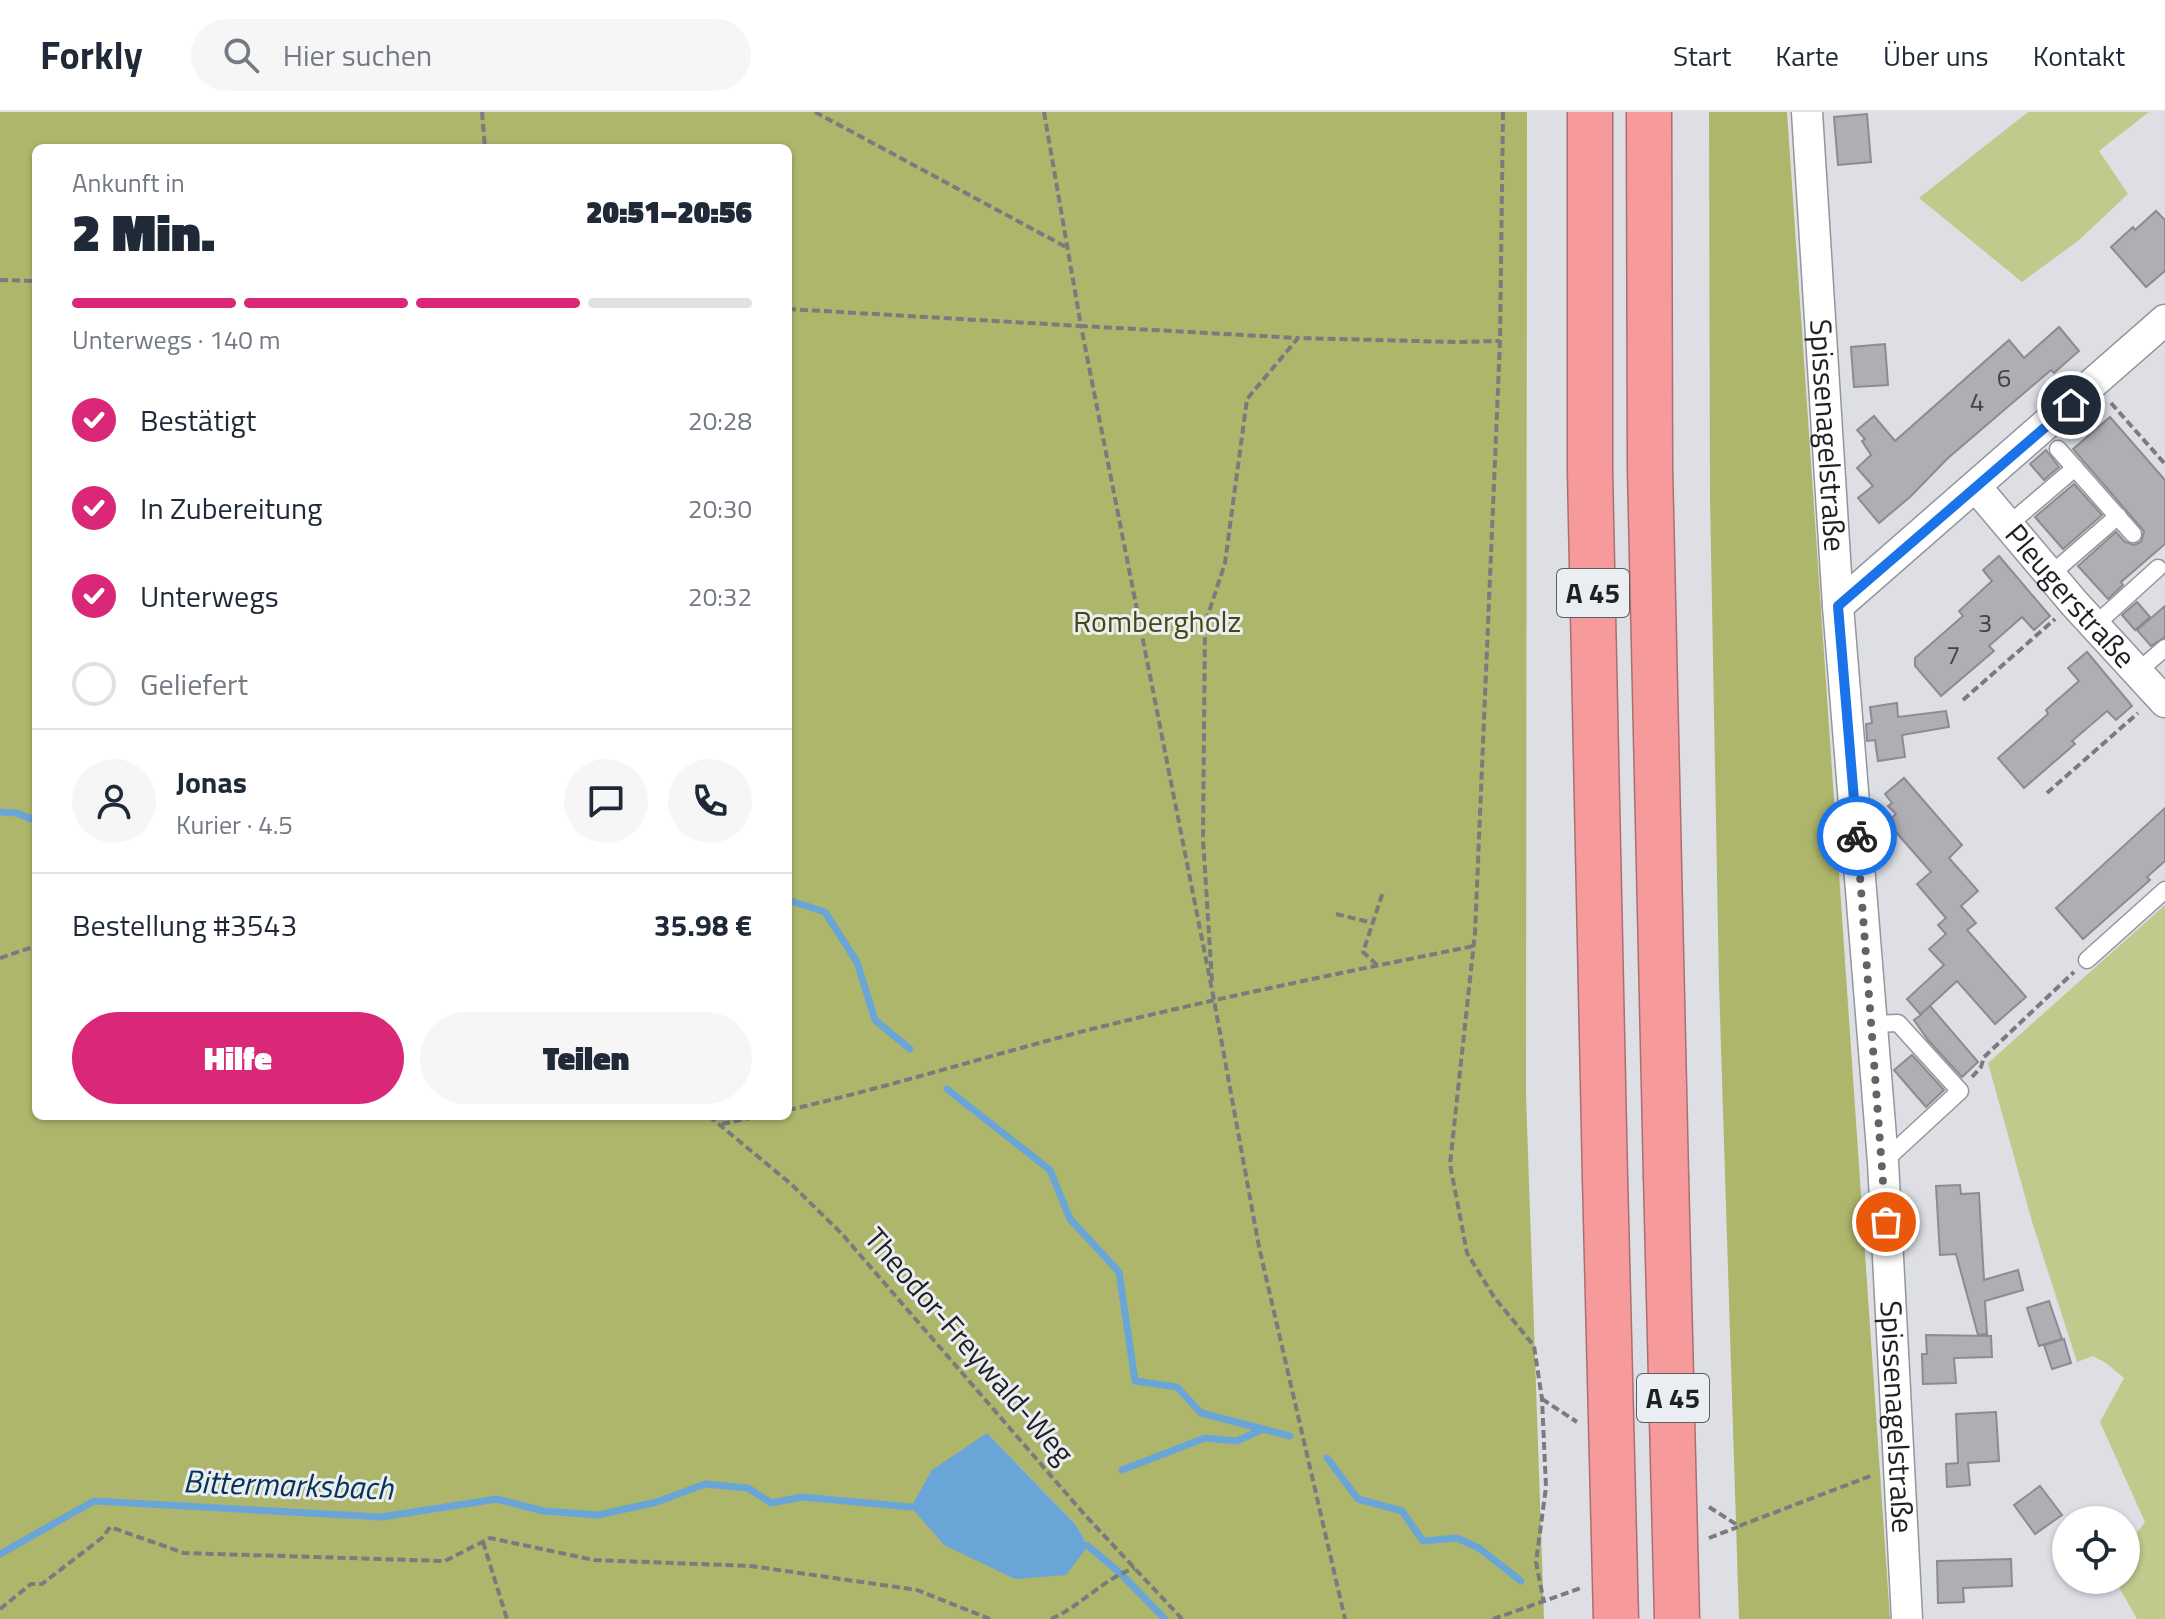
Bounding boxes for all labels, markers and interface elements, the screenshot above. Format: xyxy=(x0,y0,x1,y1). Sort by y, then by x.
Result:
search box xyxy=(191,19,751,91)
text: Forkly xyxy=(40,26,143,84)
text: Hier suchen xyxy=(283,32,432,78)
icon: search xyxy=(219,33,263,77)
text: Start xyxy=(1673,34,1731,77)
text: Karte xyxy=(1775,34,1839,77)
text: Über uns xyxy=(1883,34,1989,77)
text: Kontakt xyxy=(2033,34,2125,77)
text: Ankunft in xyxy=(72,163,185,202)
text: 20:51–20:56 xyxy=(586,189,752,235)
text: 2 Min. xyxy=(72,192,216,271)
street label: Spissenagelstraße xyxy=(1798,318,1859,553)
text: Unterwegs · 140 m xyxy=(72,320,280,359)
house number: 6 xyxy=(1997,358,2011,397)
pin xyxy=(2037,371,2105,439)
house number: 4 xyxy=(1970,382,1984,421)
icon: home xyxy=(2049,383,2093,427)
text: Bestätigt xyxy=(140,397,256,443)
icon: check xyxy=(72,398,116,442)
text: 20:28 xyxy=(688,401,752,440)
text: In Zubereitung xyxy=(140,485,323,531)
icon: check xyxy=(72,486,116,530)
text: 20:30 xyxy=(688,489,752,528)
street label: Pleugerstraße xyxy=(1994,513,2147,678)
road number: A 45 xyxy=(1557,569,1629,617)
text: Unterwegs xyxy=(140,573,279,619)
icon: check xyxy=(72,574,116,618)
text: 20:32 xyxy=(688,577,752,616)
park label: Rombergholz xyxy=(1073,598,1241,644)
house number: 3 xyxy=(1978,603,1992,642)
house number: 7 xyxy=(1946,635,1960,674)
text: Geliefert xyxy=(140,661,248,707)
button: person xyxy=(72,759,156,843)
text: Jonas xyxy=(176,759,247,805)
button: chat xyxy=(564,759,648,843)
button: phone xyxy=(668,759,752,843)
courier xyxy=(1817,796,1897,876)
text: Kurier · 4.5 xyxy=(176,805,293,844)
icon: bike xyxy=(1835,814,1879,858)
text: Bestellung #3543 xyxy=(72,902,297,948)
text: 35.98 € xyxy=(654,902,752,948)
button: Hilfe xyxy=(72,1012,404,1104)
button: Teilen xyxy=(420,1012,752,1104)
pin xyxy=(1852,1188,1920,1256)
icon: bag xyxy=(1864,1200,1908,1244)
street label: Theodor-Freywald-Weg xyxy=(854,1217,1086,1474)
street label: Spissenagelstraße xyxy=(1868,1299,1926,1534)
road number: A 45 xyxy=(1637,1374,1709,1422)
water label: Bittermarksbach xyxy=(182,1456,395,1512)
map controls xyxy=(2052,1506,2140,1594)
button: locate xyxy=(2052,1506,2140,1594)

